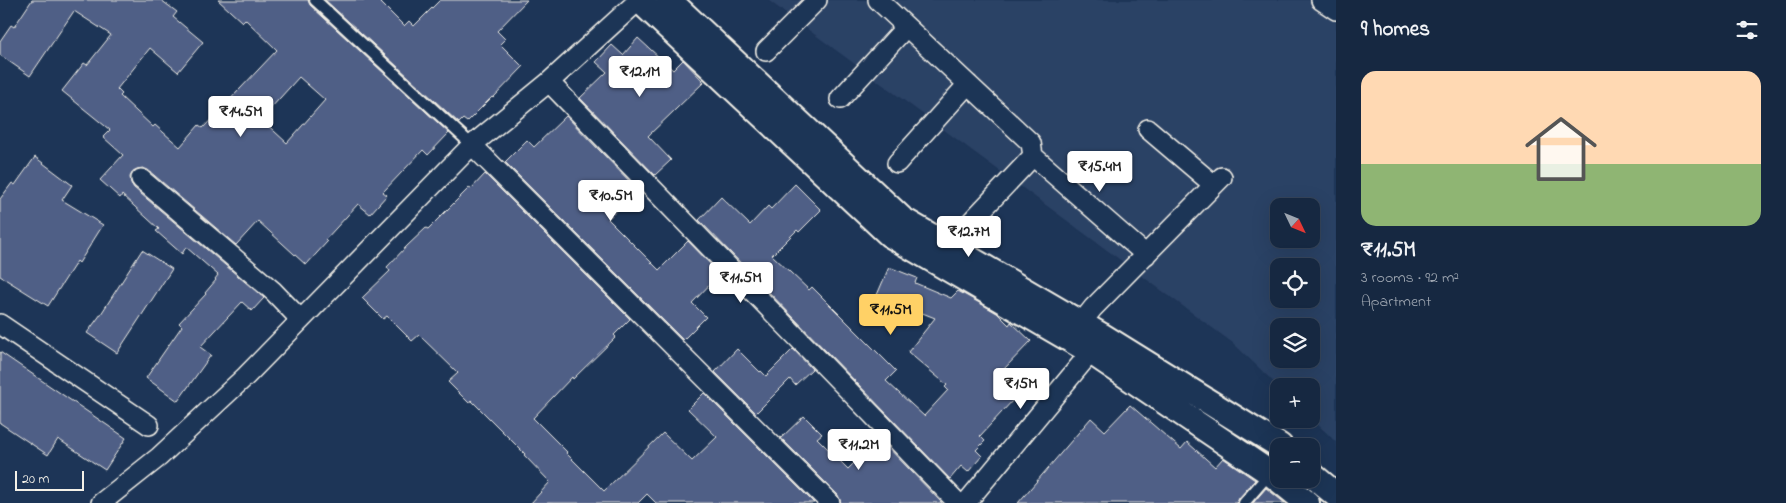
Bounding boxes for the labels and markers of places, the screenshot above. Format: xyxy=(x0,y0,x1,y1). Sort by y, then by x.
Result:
pin: ₹12.1M xyxy=(599,56,681,98)
pin: ₹14.5M xyxy=(200,96,282,138)
pin: ₹15.4M xyxy=(1059,150,1141,193)
pin: ₹10.5M xyxy=(570,180,652,222)
pin: ₹12.7M xyxy=(928,216,1010,258)
pin: ₹11.5M xyxy=(700,262,782,304)
pin: ₹11.5M xyxy=(850,294,932,336)
pin: ₹15M xyxy=(991,368,1051,410)
pin: ₹11.2M xyxy=(818,428,900,471)

